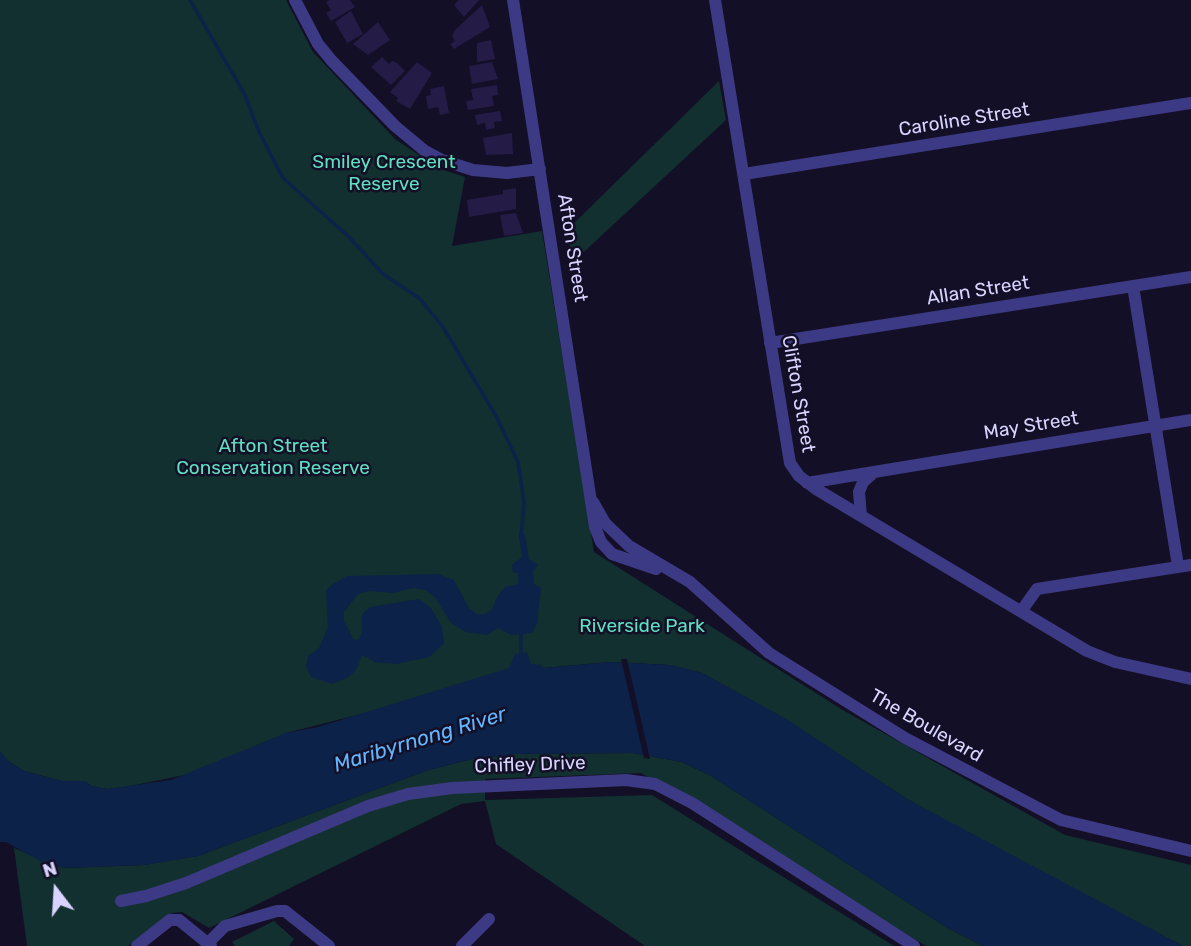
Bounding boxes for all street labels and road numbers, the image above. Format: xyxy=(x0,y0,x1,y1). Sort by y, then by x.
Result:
street label: Caroline Street xyxy=(897,98,1031,142)
street label: Afton Street xyxy=(552,192,592,304)
street label: Allan Street xyxy=(925,272,1031,310)
street label: Clifton Street xyxy=(776,334,820,454)
street label: May Street xyxy=(982,407,1080,445)
street label: The Boulevard xyxy=(866,685,986,767)
street label: Chifley Drive xyxy=(474,752,586,778)

